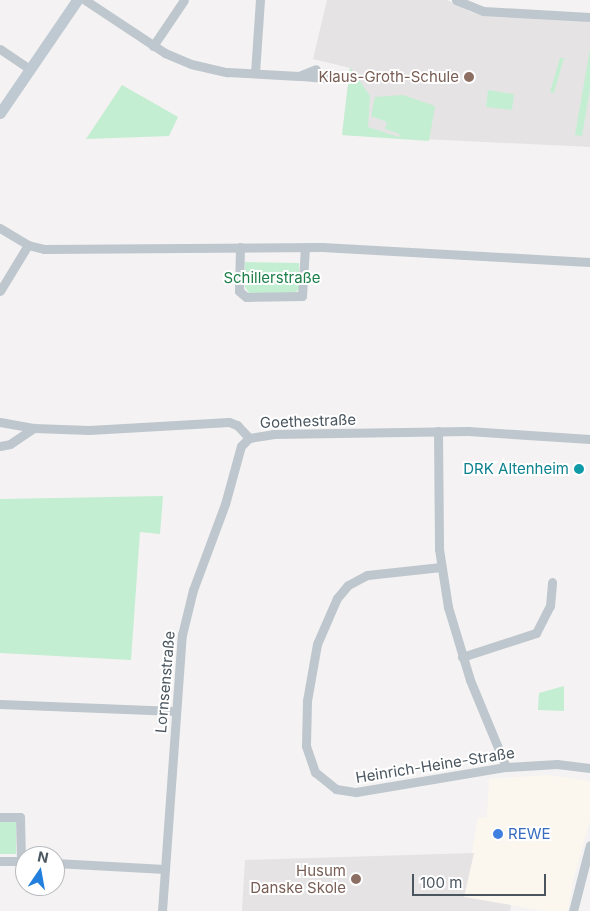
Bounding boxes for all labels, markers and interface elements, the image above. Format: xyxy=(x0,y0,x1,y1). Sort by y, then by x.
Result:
place label: Klaus-Groth-Schule xyxy=(319,68,459,86)
marker: Klaus-Groth-Schule xyxy=(463,71,475,83)
park label: Schillerstraße xyxy=(223,269,321,287)
street label: Goethestraße xyxy=(260,410,356,432)
place label: DRK Altenheim xyxy=(463,460,569,478)
marker: DRK Altenheim xyxy=(573,463,585,475)
street label: Lornsenstraße xyxy=(152,630,178,734)
street label: Heinrich-Heine-Straße xyxy=(354,744,516,786)
place label: REWE xyxy=(508,825,550,843)
marker: REWE xyxy=(492,828,504,840)
north arrow xyxy=(15,846,65,896)
text: N xyxy=(36,847,50,866)
place label: Husum Danske Skole xyxy=(250,861,346,896)
scale bar xyxy=(415,864,549,896)
marker: Husum Danske Skole xyxy=(350,873,362,885)
text: 100 m xyxy=(420,873,462,892)

